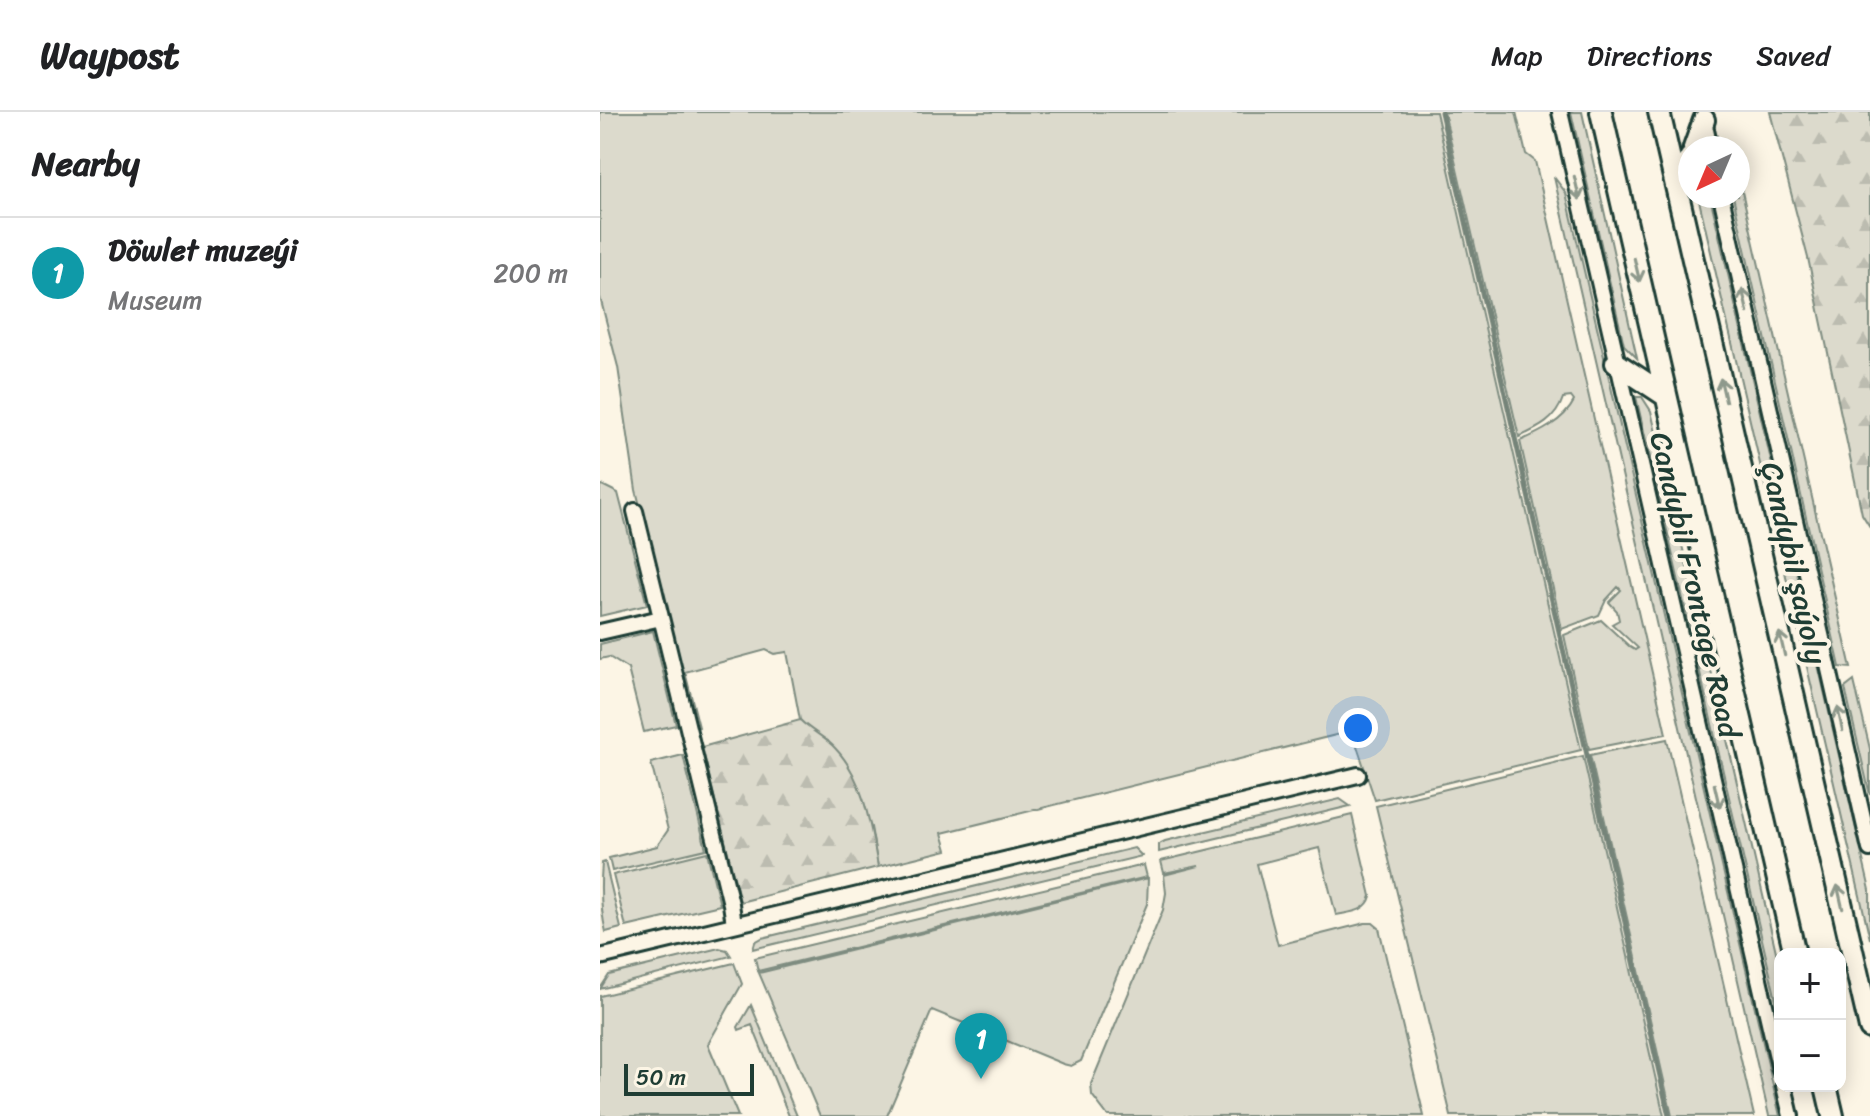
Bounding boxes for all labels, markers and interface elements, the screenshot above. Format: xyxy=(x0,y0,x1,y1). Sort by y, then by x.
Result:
text: Waypost xyxy=(40,22,180,89)
text: Map xyxy=(1491,31,1543,80)
text: Directions xyxy=(1587,31,1712,80)
text: Saved xyxy=(1756,31,1830,80)
text: Nearby xyxy=(32,134,140,194)
north arrow xyxy=(1678,136,1750,208)
one-way arrow xyxy=(1570,175,1585,200)
text: Döwlet muzeýi xyxy=(108,223,297,277)
text: 1 xyxy=(52,250,64,296)
text: 200 m xyxy=(493,250,568,296)
one-way arrow xyxy=(1630,257,1645,282)
text: Museum xyxy=(108,277,202,323)
one-way arrow xyxy=(1737,289,1752,315)
one-way arrow xyxy=(1715,378,1730,404)
street label: Candybil Frontage Road xyxy=(1634,427,1757,745)
street label: Çandybil şaýoly xyxy=(1745,457,1844,670)
one-way arrow xyxy=(1773,631,1788,657)
one-way arrow xyxy=(1831,706,1846,732)
your location xyxy=(1338,708,1378,748)
one-way arrow xyxy=(1710,783,1725,809)
one-way arrow xyxy=(1832,885,1847,910)
map controls xyxy=(1774,948,1846,1092)
button: + xyxy=(1774,948,1846,1020)
pin: 1 xyxy=(955,1013,1007,1079)
button: − xyxy=(1774,1020,1846,1092)
text: 50 m xyxy=(636,1058,686,1097)
scale bar xyxy=(624,1060,754,1096)

